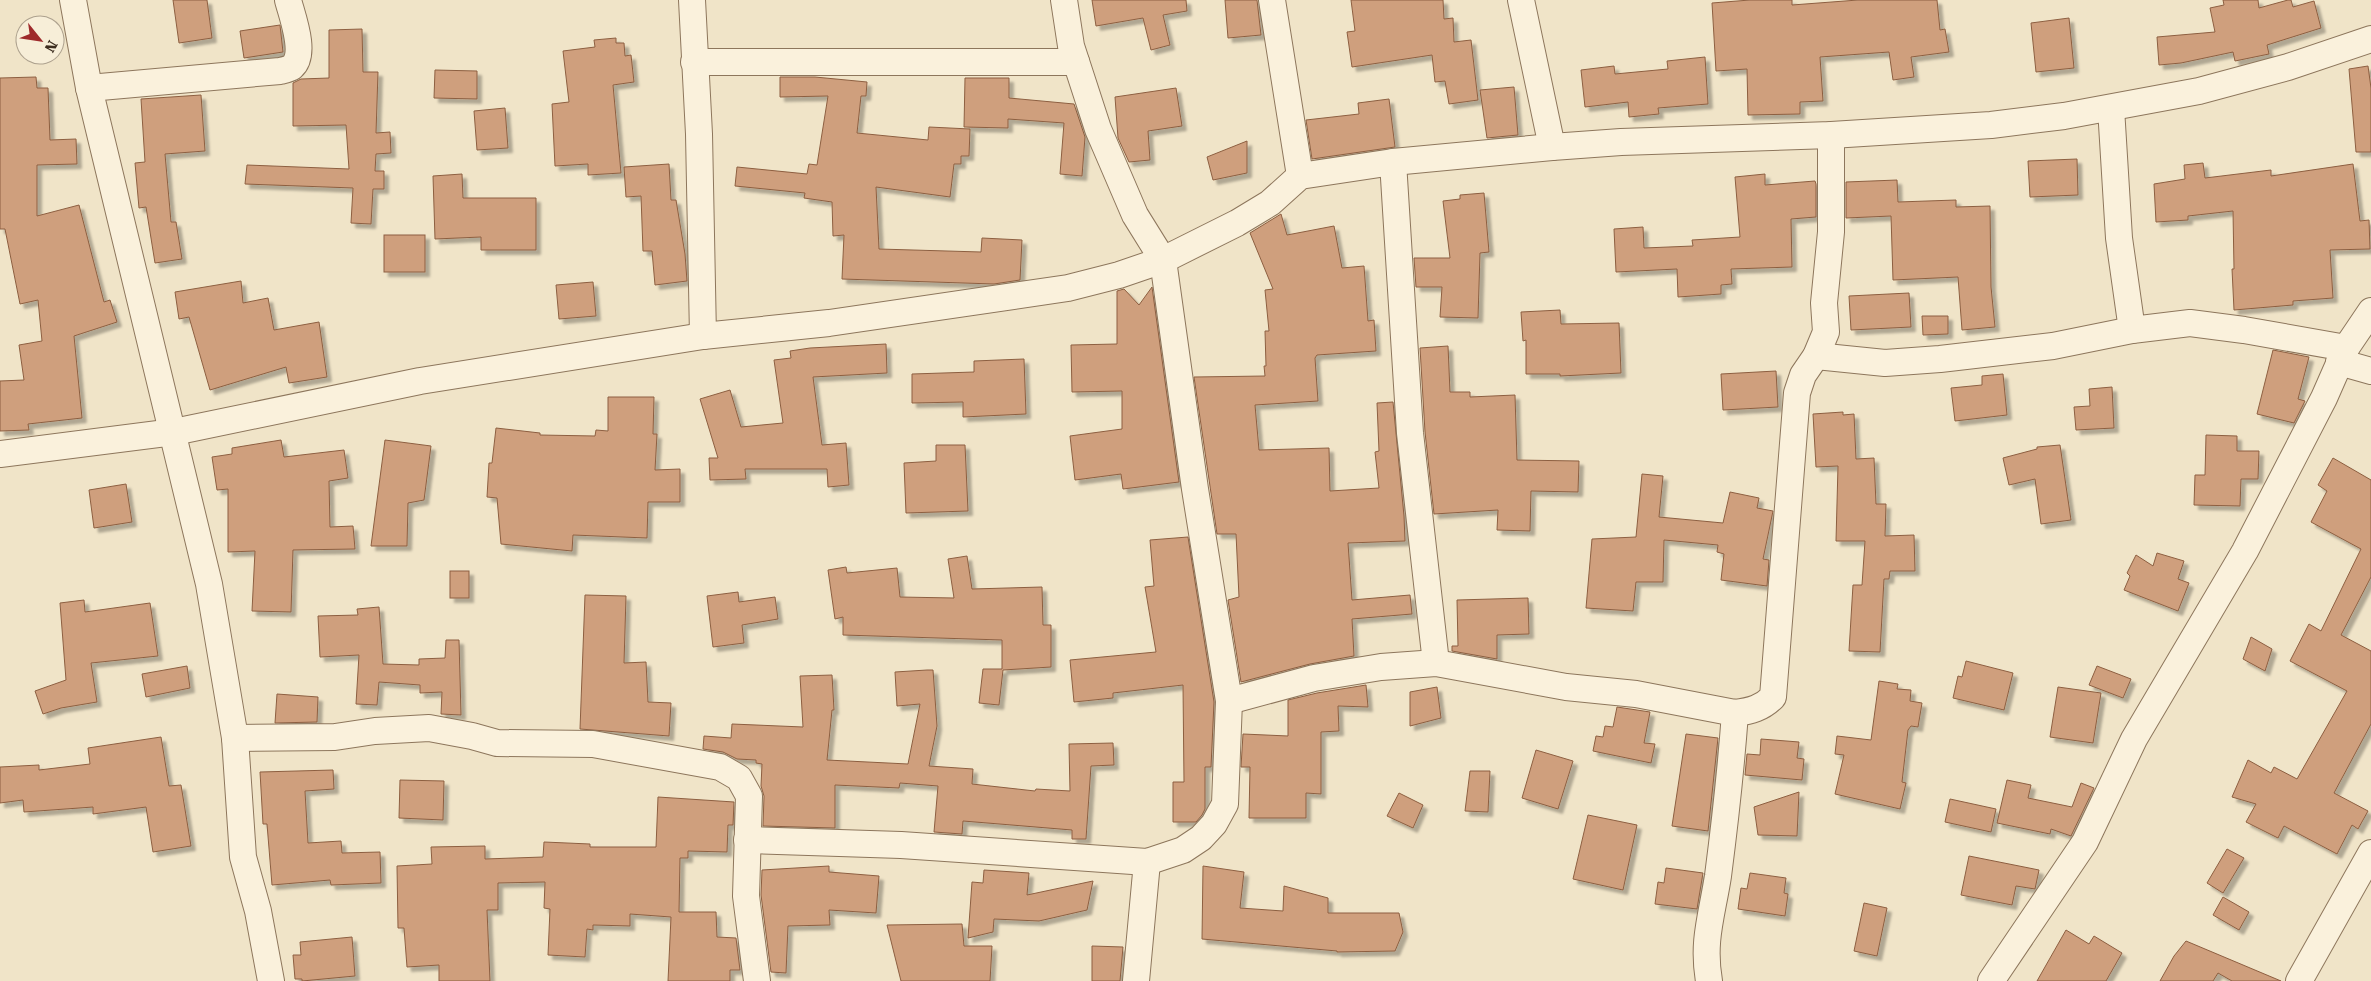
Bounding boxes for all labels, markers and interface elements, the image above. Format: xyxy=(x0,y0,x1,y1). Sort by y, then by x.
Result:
north arrow xyxy=(15,15,65,65)
text: N xyxy=(42,38,61,55)

